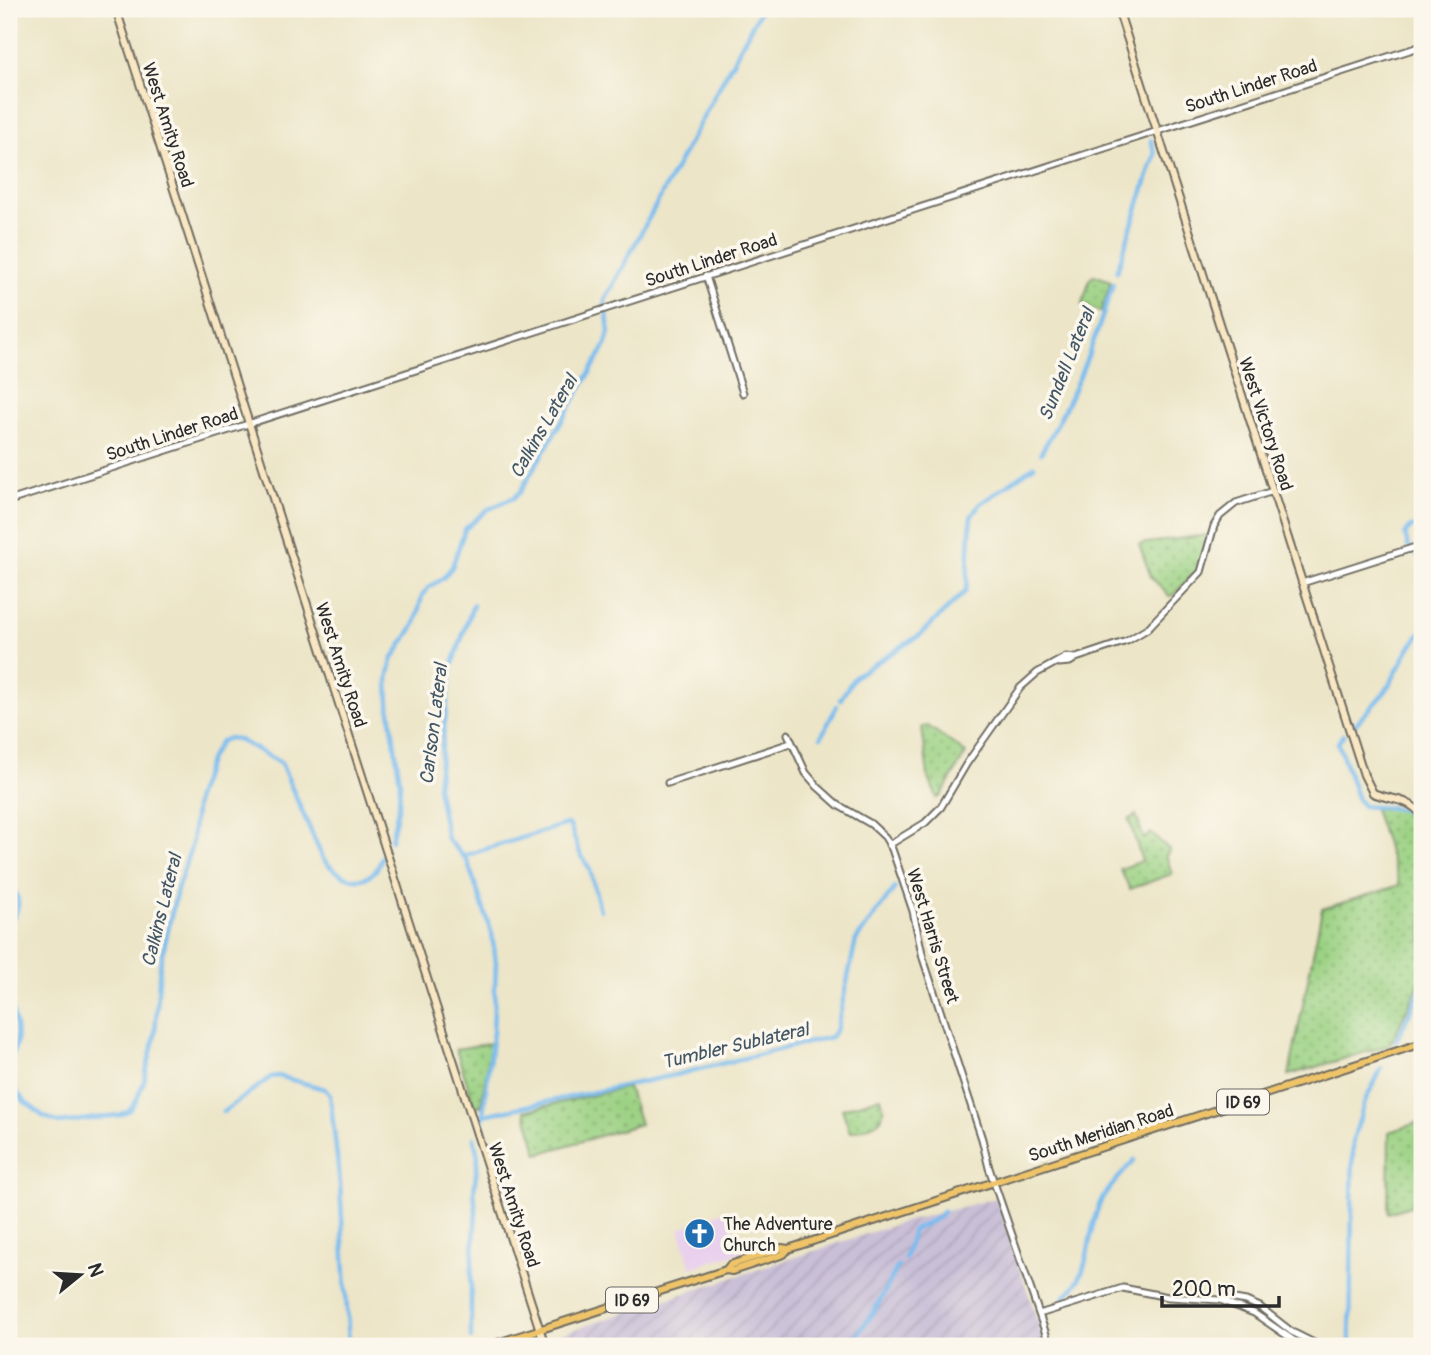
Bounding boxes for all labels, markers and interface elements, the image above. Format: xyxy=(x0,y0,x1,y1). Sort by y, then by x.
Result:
street label: South Linder Road xyxy=(1182,54,1320,119)
street label: West Amity Road xyxy=(136,60,199,191)
street label: South Linder Road xyxy=(642,228,780,293)
water label: Sundell Lateral xyxy=(1033,302,1101,424)
street label: West Victory Road xyxy=(1233,355,1298,494)
water label: Calkins Lateral xyxy=(505,368,584,482)
street label: South Linder Road xyxy=(103,402,241,467)
street label: West Amity Road xyxy=(309,600,372,731)
water label: Carlson Lateral xyxy=(415,660,454,786)
water label: Calkins Lateral xyxy=(136,849,188,969)
street label: West Harris Street xyxy=(901,866,964,1007)
water label: Tumbler Sublateral xyxy=(660,1017,813,1075)
road number: ID 69 xyxy=(1217,1090,1269,1114)
street label: South Meridian Road xyxy=(1026,1099,1177,1168)
street label: West Amity Road xyxy=(482,1140,545,1271)
place label: The Adventure Church xyxy=(723,1213,833,1257)
church icon: The Adventure Church xyxy=(683,1217,717,1251)
north arrow xyxy=(46,1240,116,1310)
text: N xyxy=(82,1260,109,1280)
scale bar xyxy=(1162,1264,1279,1308)
text: 200 m xyxy=(1172,1276,1236,1303)
road number: ID 69 xyxy=(606,1288,658,1312)

